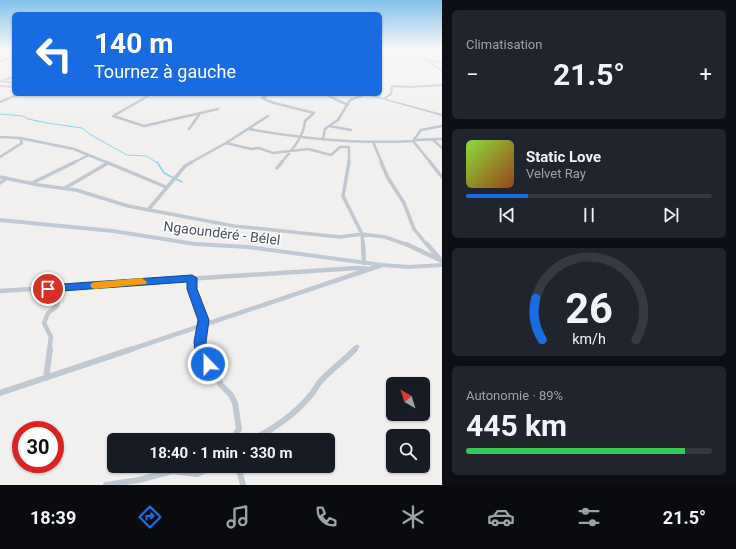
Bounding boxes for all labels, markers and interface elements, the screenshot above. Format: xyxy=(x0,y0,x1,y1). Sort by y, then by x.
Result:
text: 140 m xyxy=(94,27,173,60)
icon: left xyxy=(28,28,80,80)
text: Climatisation xyxy=(466,37,542,52)
text: 21.5° xyxy=(553,57,625,92)
text: Tournez à gauche xyxy=(94,61,236,82)
text: − xyxy=(466,62,479,87)
text: + xyxy=(700,62,712,87)
text: Static Love xyxy=(526,148,601,166)
text: Velvet Ray xyxy=(526,166,586,181)
icon: previous xyxy=(496,204,518,226)
icon: pause xyxy=(578,204,600,226)
icon: next xyxy=(660,204,682,226)
street label: Ngaoundéré - Bélel xyxy=(163,218,281,248)
pin xyxy=(31,272,65,306)
icon: arrive xyxy=(37,278,59,300)
text: 26 xyxy=(565,284,613,333)
text: km/h xyxy=(572,330,606,346)
position arrow xyxy=(187,343,229,385)
north arrow xyxy=(386,377,430,421)
map controls xyxy=(386,377,430,473)
text: Autonomie · 89% xyxy=(466,388,563,403)
text: 445 km xyxy=(466,408,567,443)
speed limit sign: 30 xyxy=(12,421,64,473)
button: search xyxy=(386,429,430,473)
text: 18:40 · 1 min · 330 m xyxy=(150,444,292,462)
icon: directions xyxy=(136,503,164,531)
icon: music xyxy=(224,503,252,531)
icon: phone xyxy=(312,503,340,531)
icon: climate xyxy=(399,503,427,531)
icon: car xyxy=(487,503,515,531)
icon: filters xyxy=(575,503,603,531)
text: 18:39 xyxy=(30,507,76,528)
text: 21.5° xyxy=(663,507,706,528)

